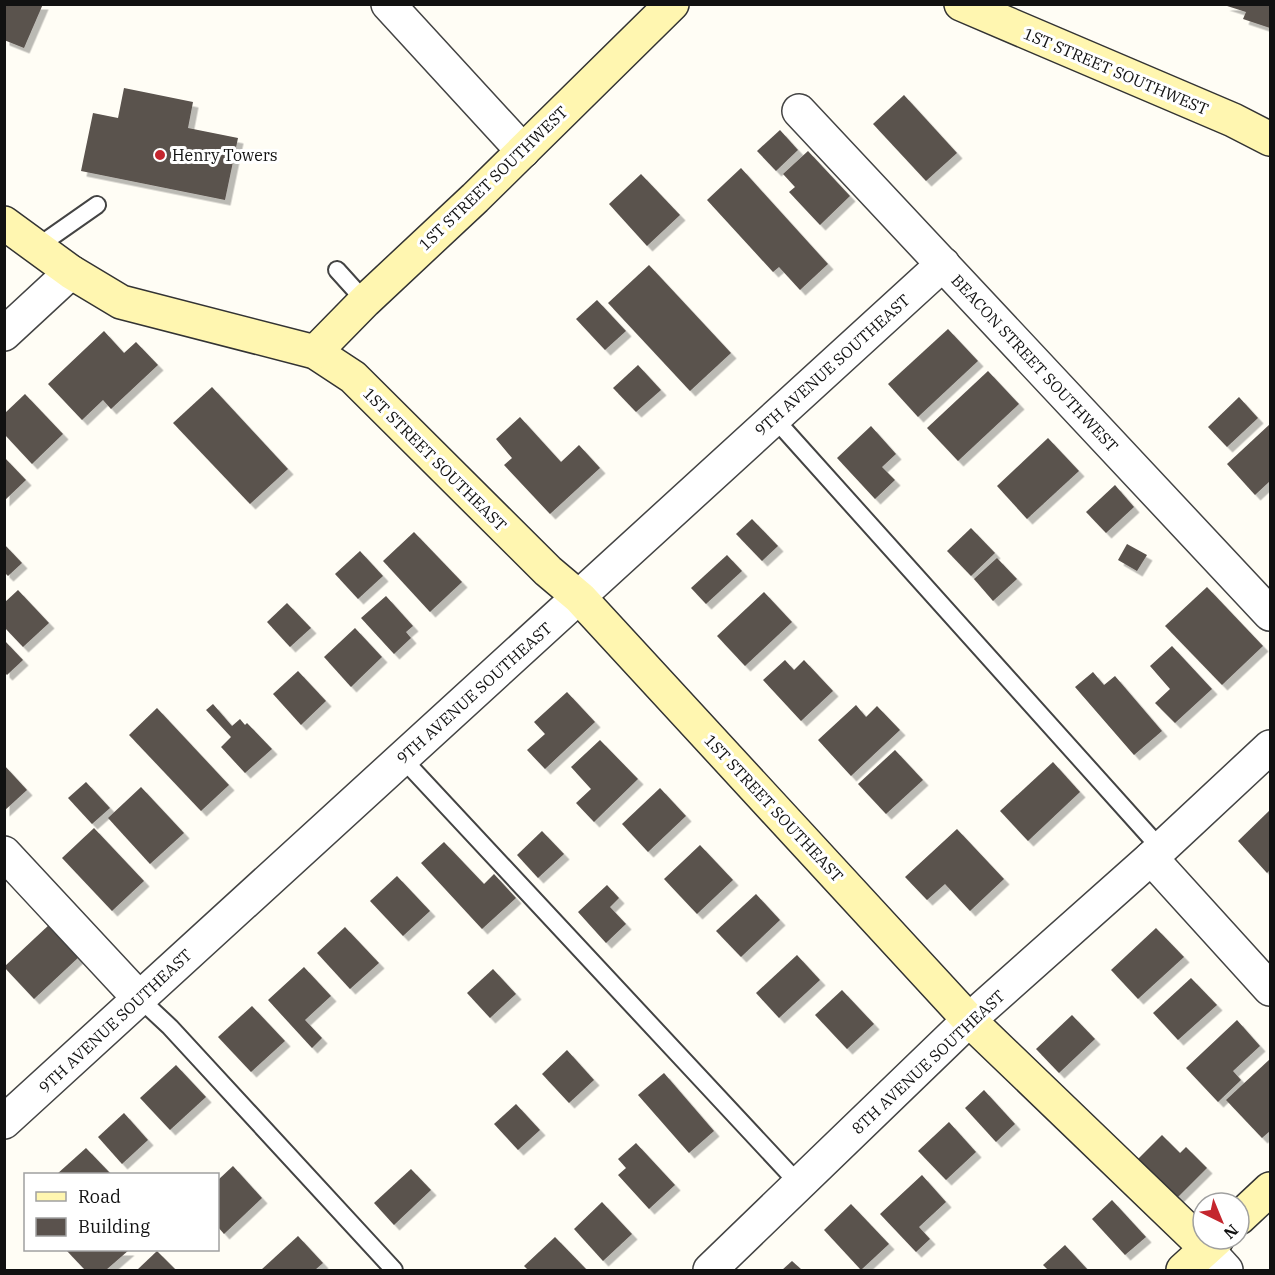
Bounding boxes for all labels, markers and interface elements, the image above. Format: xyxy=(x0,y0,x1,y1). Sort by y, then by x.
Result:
street label: 1ST STREET SOUTHWEST xyxy=(1020,23,1212,119)
street label: 1ST STREET SOUTHWEST xyxy=(414,102,572,254)
place label: Henry Towers xyxy=(172,145,278,165)
marker: Henry Towers xyxy=(153,148,167,162)
street label: BEACON STREET SOUTHWEST xyxy=(947,270,1123,456)
street label: 9TH AVENUE SOUTHEAST xyxy=(750,290,914,440)
street label: 1ST STREET SOUTHEAST xyxy=(359,383,511,535)
street label: 9TH AVENUE SOUTHEAST xyxy=(392,618,556,768)
street label: 1ST STREET SOUTHEAST xyxy=(700,730,848,886)
street label: 9TH AVENUE SOUTHEAST xyxy=(34,945,196,1097)
street label: 8TH AVENUE SOUTHEAST xyxy=(847,986,1009,1138)
legend xyxy=(24,1173,219,1251)
text: Road xyxy=(78,1185,121,1208)
north arrow xyxy=(1191,1191,1251,1251)
text: Building xyxy=(78,1215,150,1238)
text: N xyxy=(1220,1220,1243,1244)

